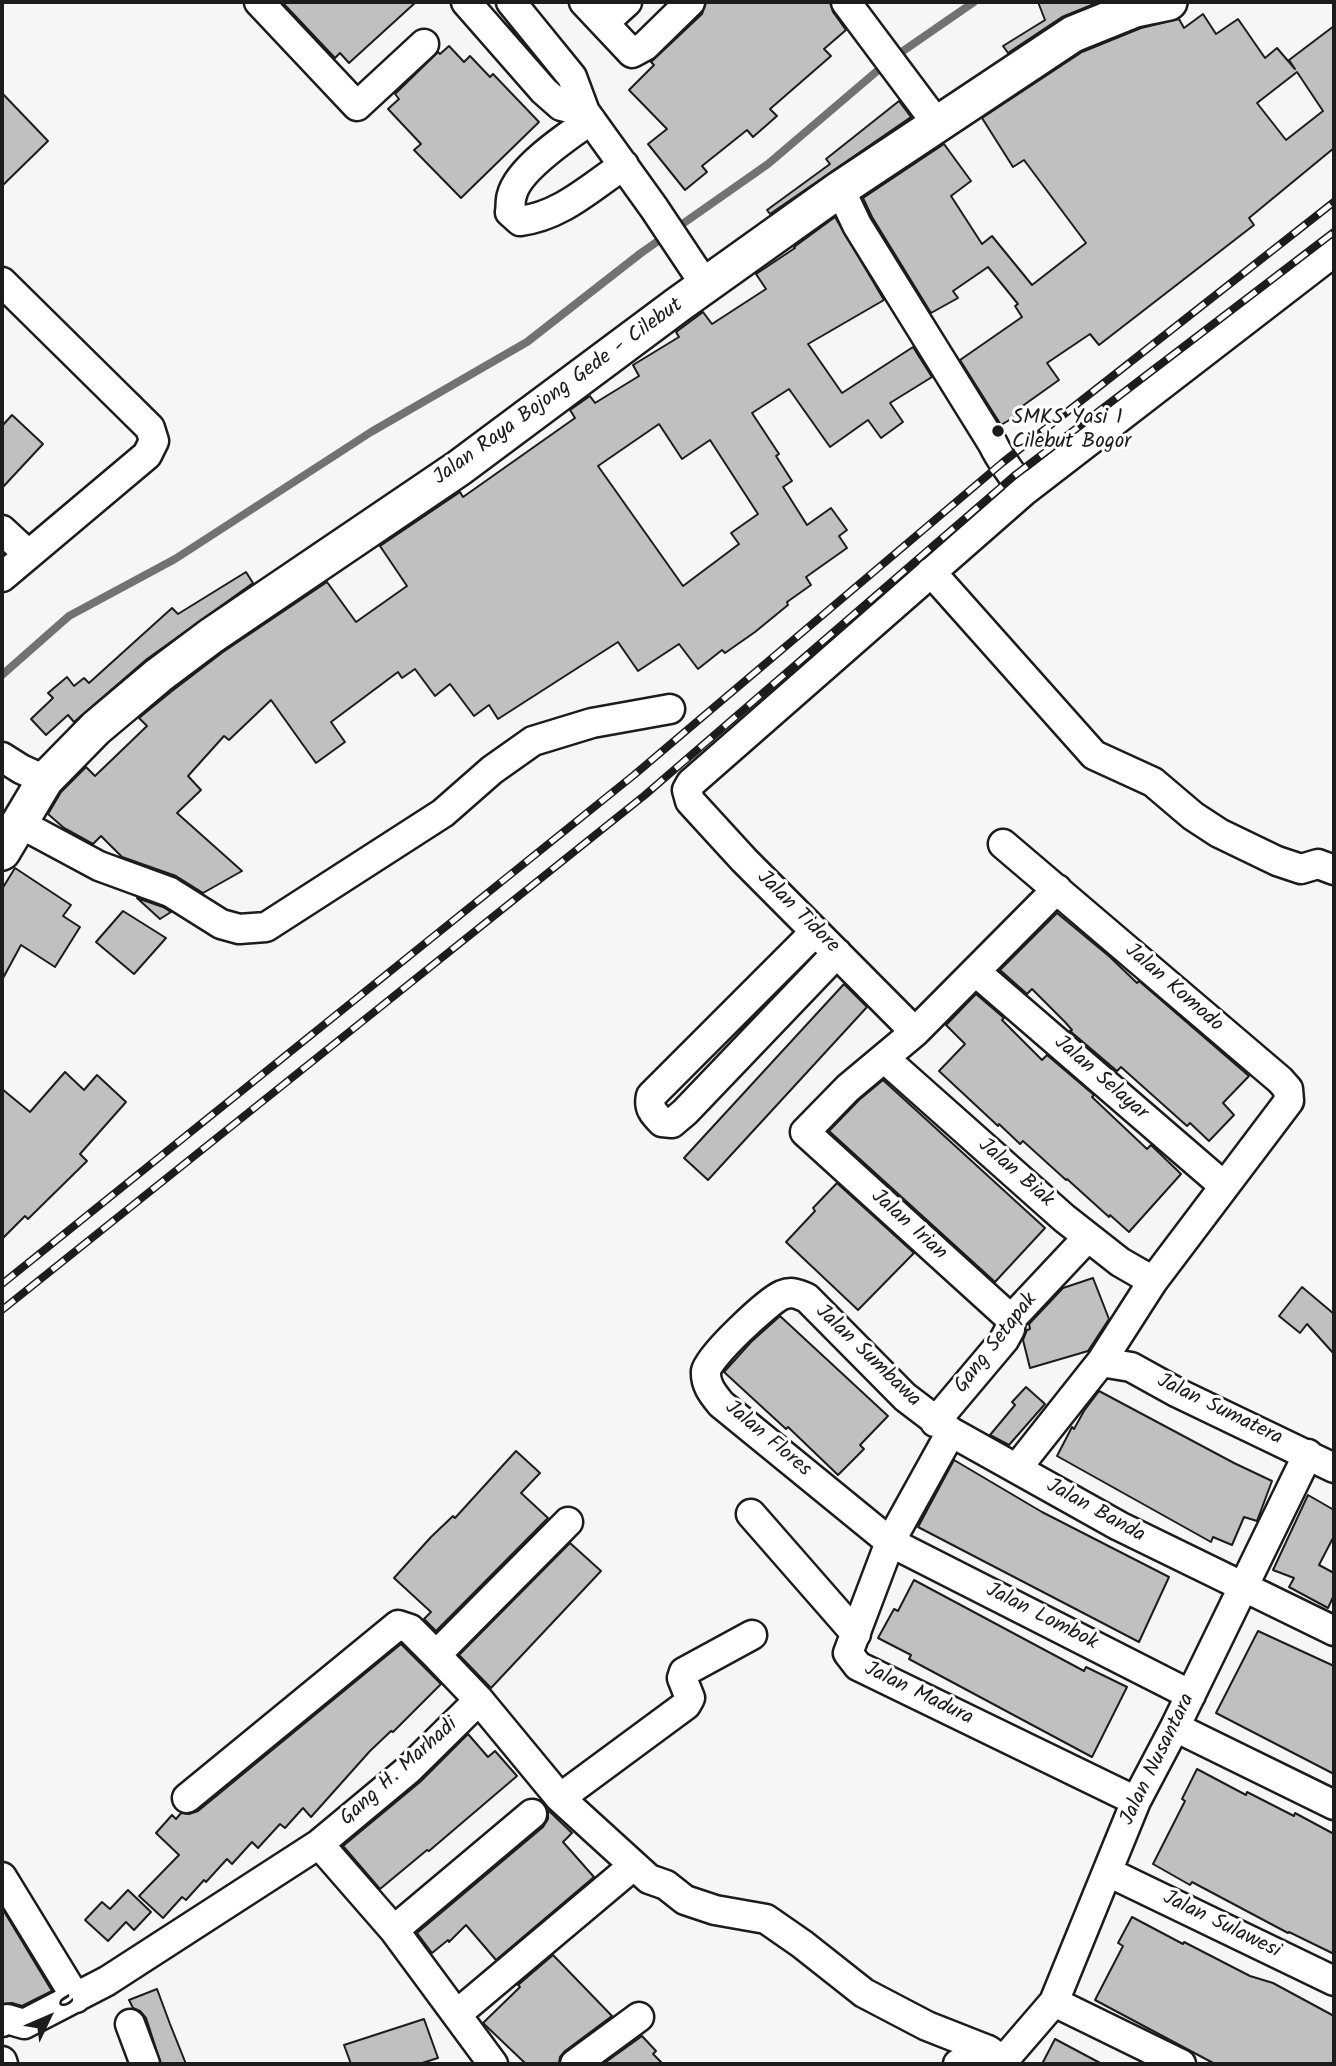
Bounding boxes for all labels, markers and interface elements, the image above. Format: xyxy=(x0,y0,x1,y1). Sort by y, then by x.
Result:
street label: Jalan Raya Bojong Gede - Cilebut xyxy=(429,294,689,492)
place label: SMKS Yasi 1 Cilebut Bogor xyxy=(1012,406,1131,456)
marker: SMKS Yasi 1 Cilebut Bogor xyxy=(990,423,1006,439)
street label: Jalan Tidore xyxy=(750,866,844,960)
street label: Jalan Komodo xyxy=(1119,939,1227,1039)
street label: Jalan Selayar xyxy=(1048,1031,1152,1127)
street label: Jalan Biak xyxy=(972,1134,1058,1214)
street label: Jalan Irian xyxy=(865,1185,951,1267)
street label: Gang Setapak xyxy=(950,1289,1044,1399)
street label: Jalan Sumbawa xyxy=(809,1300,925,1414)
street label: Jalan Sumatera xyxy=(1152,1370,1286,1452)
street label: Jalan Flores xyxy=(719,1397,815,1483)
street label: Jalan Banda xyxy=(1041,1475,1149,1549)
street label: Jalan Lombok xyxy=(981,1579,1101,1657)
street label: Jalan Madura xyxy=(859,1658,977,1732)
street label: Jalan Nusantara xyxy=(1116,1690,1202,1830)
street label: Gang H. Marhadi xyxy=(336,1714,464,1832)
street label: Jalan Sulawesi xyxy=(1158,1887,1284,1965)
north arrow xyxy=(14,1982,84,2052)
text: U xyxy=(49,1988,79,2017)

